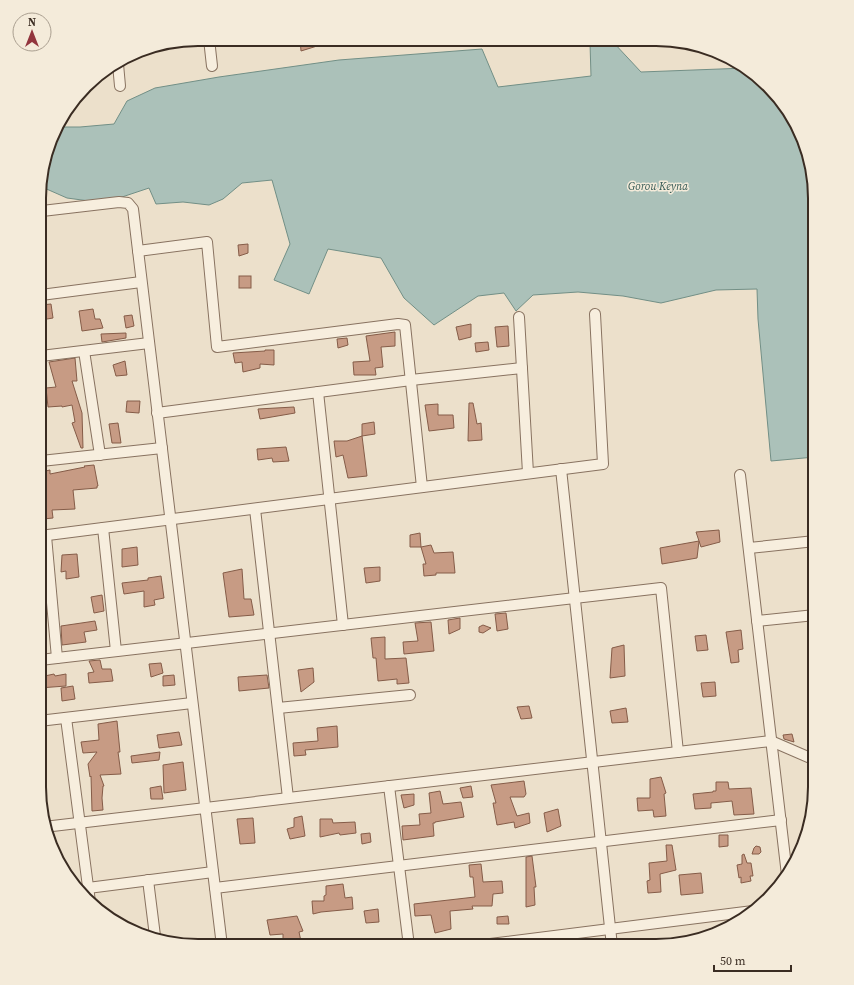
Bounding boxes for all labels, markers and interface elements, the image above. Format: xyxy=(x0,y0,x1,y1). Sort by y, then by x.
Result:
north arrow xyxy=(12,12,52,52)
text: N xyxy=(28,15,36,30)
water label: Gorou Keyna xyxy=(628,179,688,194)
scale bar xyxy=(714,947,791,973)
text: 50 m xyxy=(720,953,746,969)

